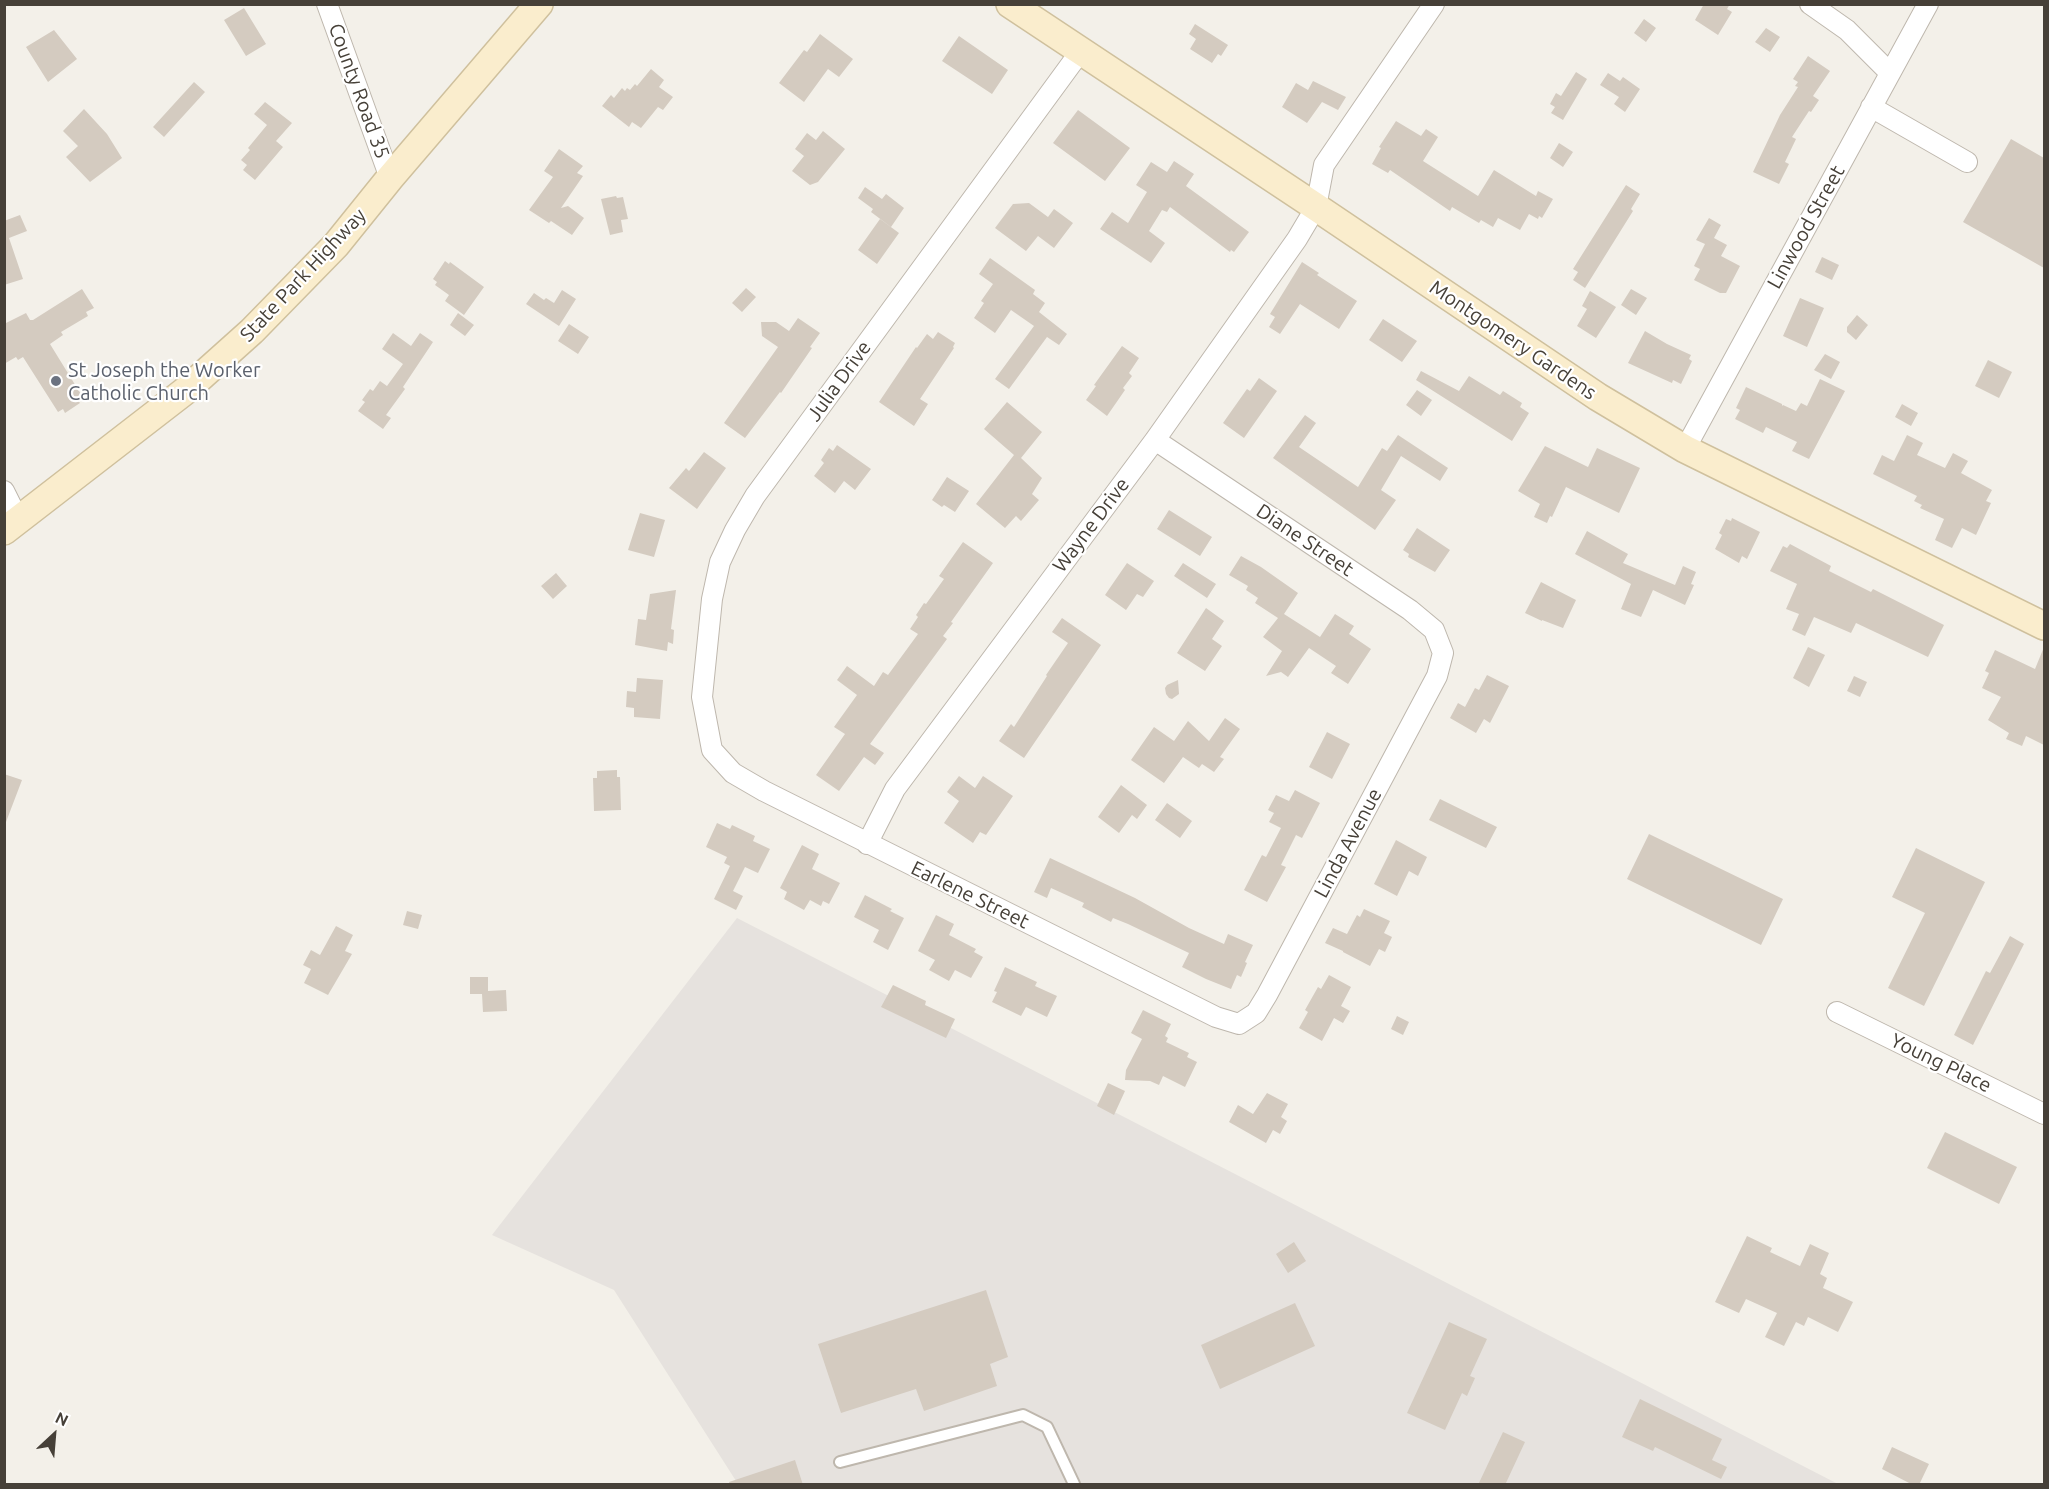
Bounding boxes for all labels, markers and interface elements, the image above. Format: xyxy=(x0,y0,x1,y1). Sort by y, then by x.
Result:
street label: County Road 35 xyxy=(323,20,395,162)
street label: Linwood Street xyxy=(1762,161,1850,293)
street label: State Park Highway xyxy=(235,203,371,347)
street label: Montgomery Gardens xyxy=(1425,275,1601,405)
street label: Julia Drive xyxy=(802,336,876,426)
place label: St Joseph the Worker Catholic Church xyxy=(68,358,261,405)
marker: St Joseph the Worker Catholic Church xyxy=(49,374,63,388)
street label: Wayne Drive xyxy=(1048,473,1134,577)
street label: Diane Street xyxy=(1252,499,1358,581)
street label: Linda Avenue xyxy=(1309,784,1387,902)
street label: Earlene Street xyxy=(907,856,1033,934)
street label: Young Place xyxy=(1887,1028,1995,1098)
north arrow xyxy=(24,1405,84,1465)
text: N xyxy=(53,1408,71,1430)

